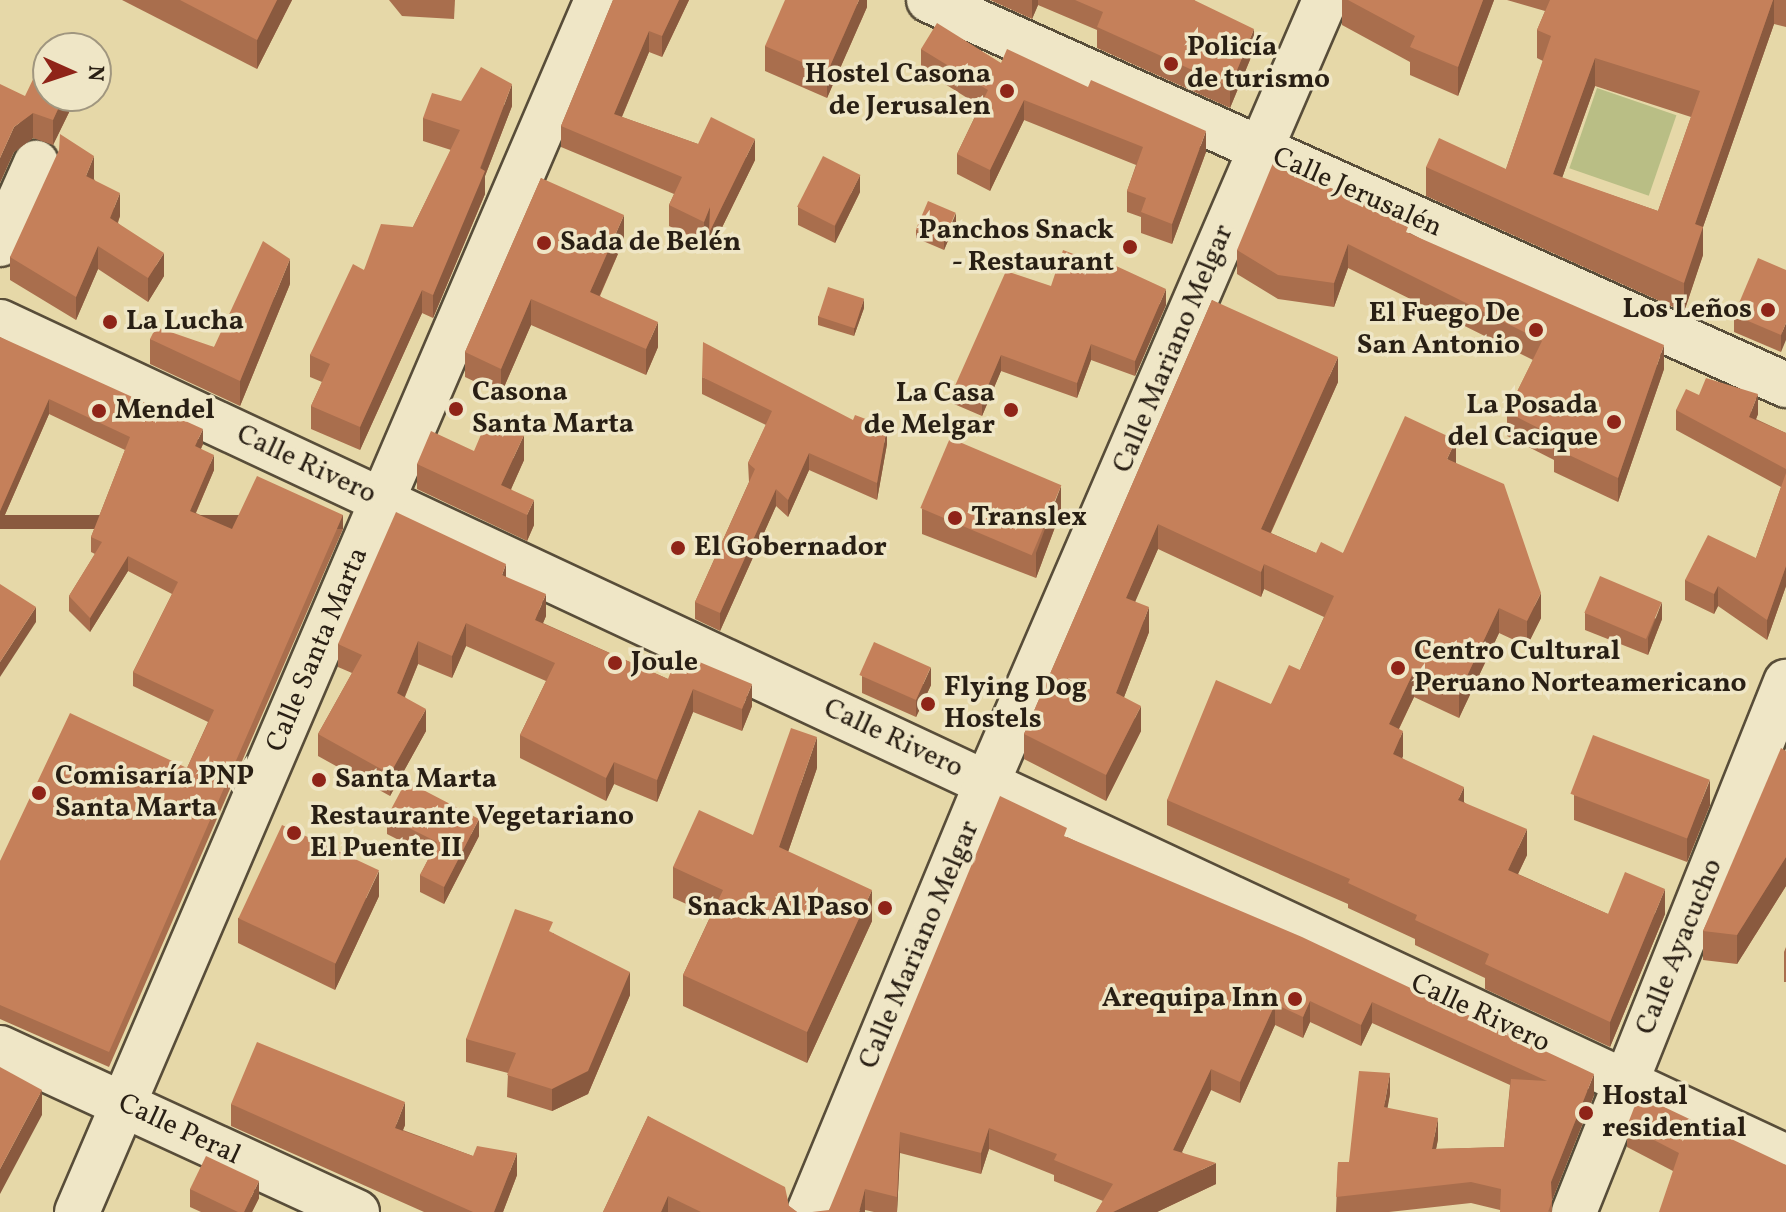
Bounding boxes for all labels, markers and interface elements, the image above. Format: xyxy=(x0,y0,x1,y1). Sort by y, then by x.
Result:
place label: Policía de turismo xyxy=(1187,31,1330,97)
north arrow xyxy=(32,32,112,112)
marker: Policía de turismo xyxy=(1162,55,1180,73)
place label: Hostel Casona de Jerusalen xyxy=(805,58,991,124)
text: N xyxy=(79,64,110,82)
marker: Hostel Casona de Jerusalen xyxy=(998,82,1016,100)
street label: Calle Jerusalén xyxy=(1267,141,1447,245)
place label: Panchos Snack - Restaurant xyxy=(919,214,1114,280)
street label: Calle Mariano Melgar xyxy=(1107,220,1241,478)
place label: Sada de Belén xyxy=(560,226,741,260)
marker: Sada de Belén xyxy=(535,234,553,252)
marker: Panchos Snack - Restaurant xyxy=(1121,238,1139,256)
place label: Los Leños xyxy=(1622,293,1752,327)
place label: El Fuego De San Antonio xyxy=(1357,297,1520,363)
marker: Los Leños xyxy=(1759,301,1777,319)
place label: La Lucha xyxy=(126,305,244,339)
marker: La Lucha xyxy=(101,313,119,331)
marker: El Fuego De San Antonio xyxy=(1527,321,1545,339)
place label: Casona Santa Marta xyxy=(472,376,634,442)
place label: La Casa de Melgar xyxy=(864,377,995,443)
place label: La Posada del Cacique xyxy=(1448,389,1598,455)
place label: Mendel xyxy=(115,394,215,428)
marker: Casona Santa Marta xyxy=(447,400,465,418)
marker: La Casa de Melgar xyxy=(1002,401,1020,419)
marker: Mendel xyxy=(90,402,108,420)
marker: La Posada del Cacique xyxy=(1605,413,1623,431)
street label: Calle Rivero xyxy=(231,418,381,512)
place label: Translex xyxy=(971,501,1087,535)
marker: Translex xyxy=(946,509,964,527)
place label: El Gobernador xyxy=(694,531,887,565)
marker: El Gobernador xyxy=(669,539,687,557)
street label: Calle Santa Marta xyxy=(260,543,376,757)
place label: Centro Cultural Peruano Norteamericano xyxy=(1414,635,1746,701)
place label: Joule xyxy=(631,646,698,680)
marker: Joule xyxy=(606,654,624,672)
marker: Centro Cultural Peruano Norteamericano xyxy=(1389,659,1407,677)
place label: Flying Dog Hostels xyxy=(944,671,1087,737)
street label: Calle Rivero xyxy=(818,692,968,786)
marker: Flying Dog Hostels xyxy=(919,695,937,713)
place label: Comisaría PNP Santa Marta xyxy=(55,760,254,826)
place label: Santa Marta xyxy=(335,763,497,797)
marker: Santa Marta xyxy=(310,771,328,789)
marker: Comisaría PNP Santa Marta xyxy=(30,784,48,802)
place label: Restaurante Vegetariano El Puente II xyxy=(310,800,635,866)
street label: Calle Mariano Melgar xyxy=(853,816,987,1074)
marker: Restaurante Vegetariano El Puente II xyxy=(285,824,303,842)
street label: Calle Ayacucho xyxy=(1629,854,1731,1040)
place label: Snack Al Paso xyxy=(687,891,869,925)
marker: Snack Al Paso xyxy=(876,899,894,917)
street label: Calle Rivero xyxy=(1405,967,1555,1061)
place label: Arequipa Inn xyxy=(1102,982,1279,1016)
marker: Arequipa Inn xyxy=(1286,990,1304,1008)
place label: Hostal residential xyxy=(1602,1080,1747,1146)
street label: Calle Peral xyxy=(113,1087,245,1173)
marker: Hostal residential xyxy=(1577,1104,1595,1122)

